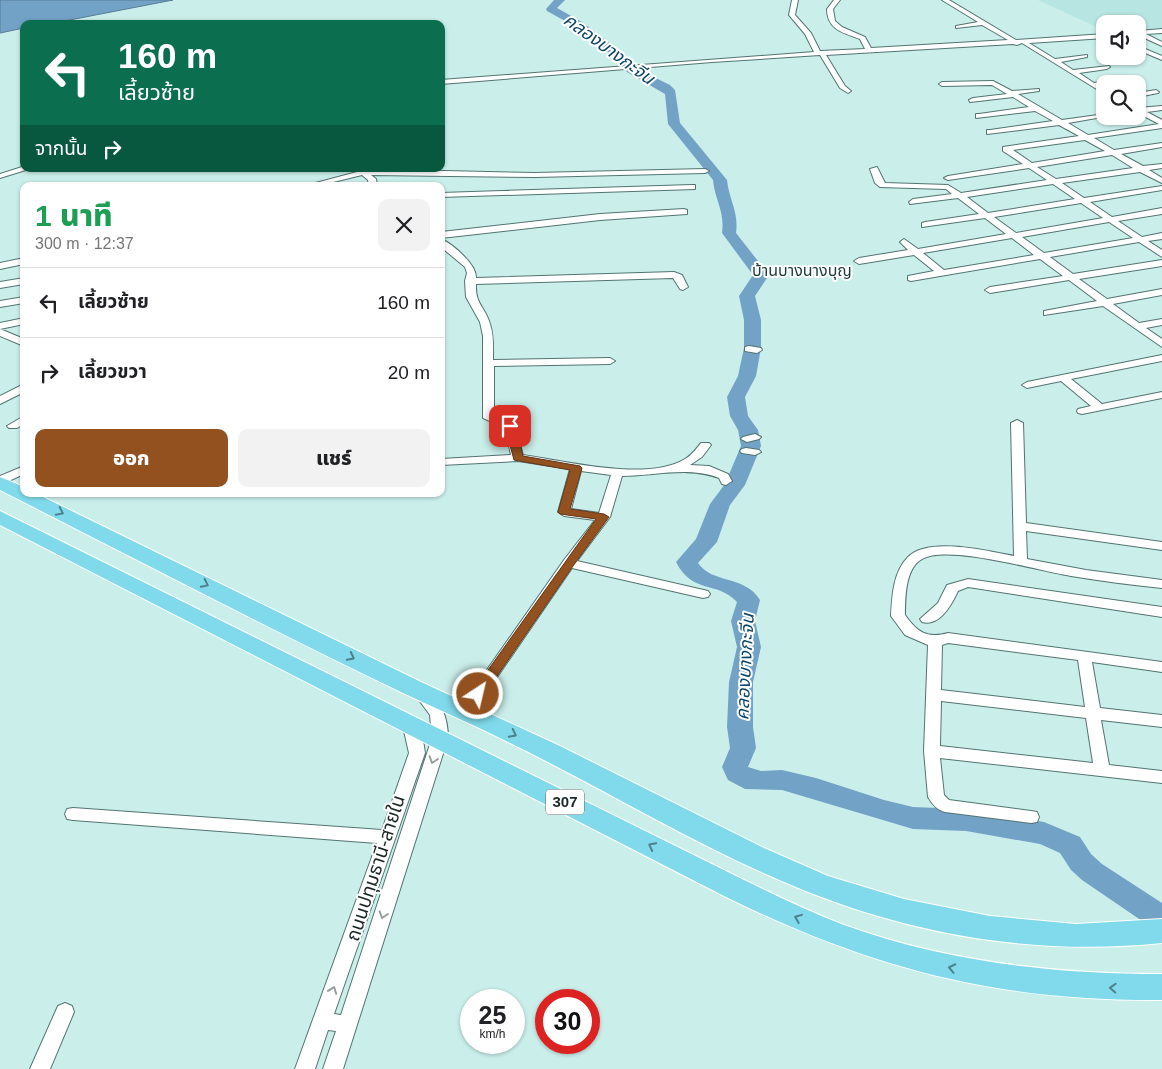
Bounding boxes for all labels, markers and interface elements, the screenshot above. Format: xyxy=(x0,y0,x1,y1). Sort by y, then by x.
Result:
water label: คลองบางกะจีน xyxy=(560,10,659,89)
map controls xyxy=(1096,15,1146,125)
button: sound xyxy=(1096,15,1146,65)
text: 160 m xyxy=(118,36,217,75)
icon: left xyxy=(35,40,100,105)
button: search xyxy=(1096,75,1146,125)
text: เลี้ยวซ้าย xyxy=(118,80,195,105)
icon: right xyxy=(98,135,126,163)
text: จากนั้น xyxy=(35,138,88,159)
text: 1 นาที xyxy=(35,199,113,232)
button: close xyxy=(378,199,430,251)
text: 300 m · 12:37 xyxy=(35,235,134,252)
district label: บ้านบางนางบุญ xyxy=(752,262,852,280)
icon: left xyxy=(35,289,63,317)
text: เลี้ยวซ้าย xyxy=(78,291,149,312)
text: 160 m xyxy=(377,292,430,313)
icon: right xyxy=(35,359,63,387)
text: เลี้ยวขวา xyxy=(78,361,147,382)
text: 20 m xyxy=(388,362,430,383)
pin xyxy=(489,405,531,447)
icon: arrive xyxy=(496,412,524,440)
button: ออก xyxy=(35,429,228,487)
button: แชร์ xyxy=(238,429,430,487)
one-way arrow xyxy=(55,506,64,516)
one-way arrow xyxy=(200,578,209,588)
water label: คลองบางกะจีน xyxy=(732,612,758,721)
one-way arrow xyxy=(345,651,354,661)
position arrow xyxy=(451,667,503,719)
one-way arrow xyxy=(508,728,517,738)
one-way arrow xyxy=(428,756,438,764)
road number: 307 xyxy=(546,790,584,814)
street label: ถนนปทุมธานี-สายใน xyxy=(342,792,410,944)
one-way arrow xyxy=(648,842,657,852)
one-way arrow xyxy=(378,910,388,919)
one-way arrow xyxy=(794,913,803,924)
one-way arrow xyxy=(948,963,957,974)
one-way arrow xyxy=(1109,982,1117,993)
one-way arrow xyxy=(327,986,337,995)
speed limit sign: 30 xyxy=(535,989,600,1054)
text: 25 xyxy=(479,1001,506,1029)
text: km/h xyxy=(479,1027,506,1041)

